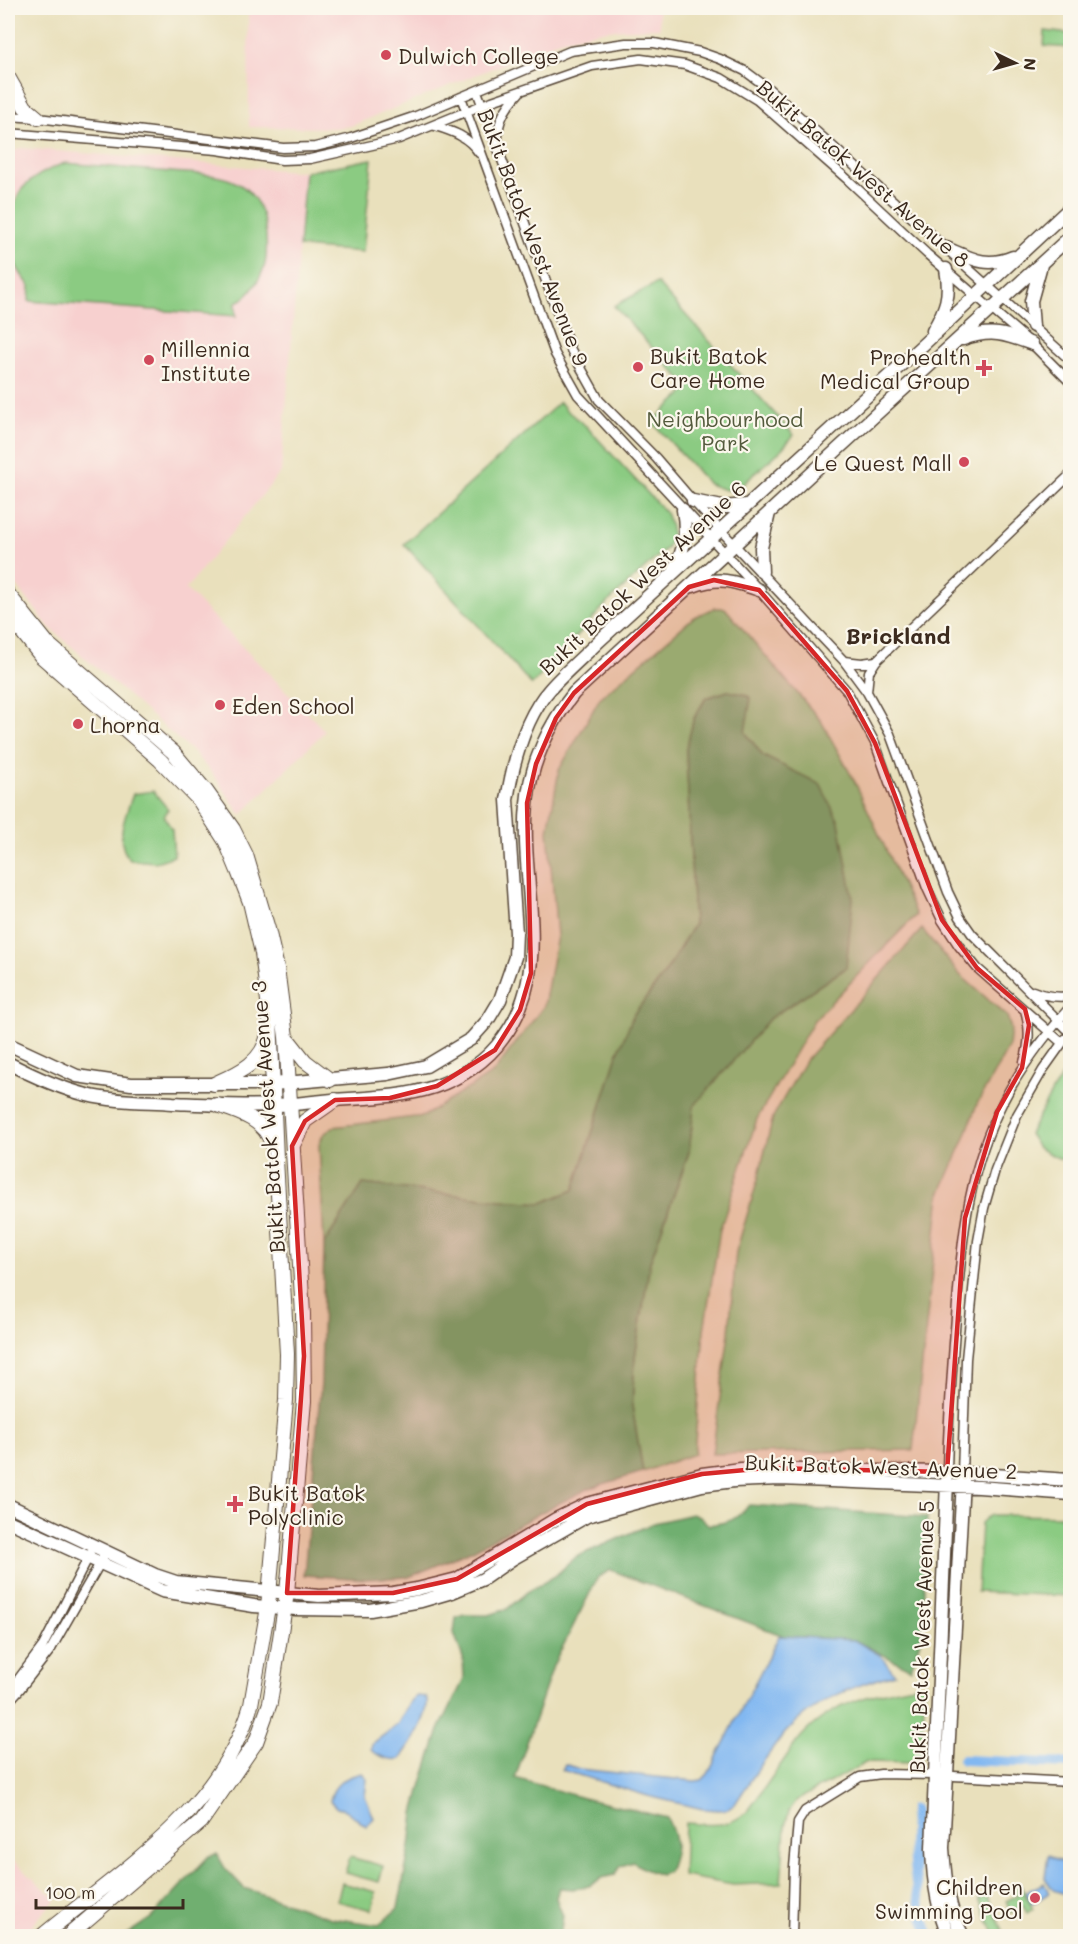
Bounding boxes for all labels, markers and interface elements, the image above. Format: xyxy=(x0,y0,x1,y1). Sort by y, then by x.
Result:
north arrow xyxy=(985,33,1045,93)
place label: Dulwich College xyxy=(398,42,559,69)
marker: Dulwich College xyxy=(379,48,393,62)
text: N xyxy=(1019,57,1041,71)
street label: Bukit Batok West Avenue 8 xyxy=(752,73,976,273)
street label: Bukit Batok West Avenue 9 xyxy=(472,105,596,369)
place label: Millennia Institute xyxy=(161,335,251,386)
place label: Bukit Batok Care Home xyxy=(650,342,767,393)
place label: Prohealth Medical Group xyxy=(820,343,970,394)
marker: Millennia Institute xyxy=(142,353,156,367)
marker: Prohealth Medical Group xyxy=(975,359,993,377)
marker: Bukit Batok Care Home xyxy=(631,360,645,374)
park label: Neighbourhood Park xyxy=(647,405,803,456)
place label: Le Quest Mall xyxy=(814,449,952,476)
marker: Le Quest Mall xyxy=(957,455,971,469)
street label: Bukit Batok West Avenue 6 xyxy=(533,474,751,680)
district label: Brickland xyxy=(846,621,950,650)
place label: Eden School xyxy=(232,692,355,719)
marker: Eden School xyxy=(213,698,227,712)
place label: Lhorna xyxy=(90,711,161,738)
marker: Lhorna xyxy=(71,717,85,731)
street label: Bukit Batok West Avenue 3 xyxy=(244,980,290,1254)
street label: Bukit Batok West Avenue 2 xyxy=(744,1448,1018,1484)
place label: Bukit Batok Polyclinic xyxy=(248,1479,365,1530)
marker: Bukit Batok Polyclinic xyxy=(226,1495,244,1513)
street label: Bukit Batok West Avenue 5 xyxy=(903,1500,939,1774)
scale bar xyxy=(36,1872,183,1910)
place label: Children Swimming Pool xyxy=(875,1873,1023,1924)
text: 100 m xyxy=(45,1880,95,1904)
marker: Children Swimming Pool xyxy=(1028,1891,1042,1905)

